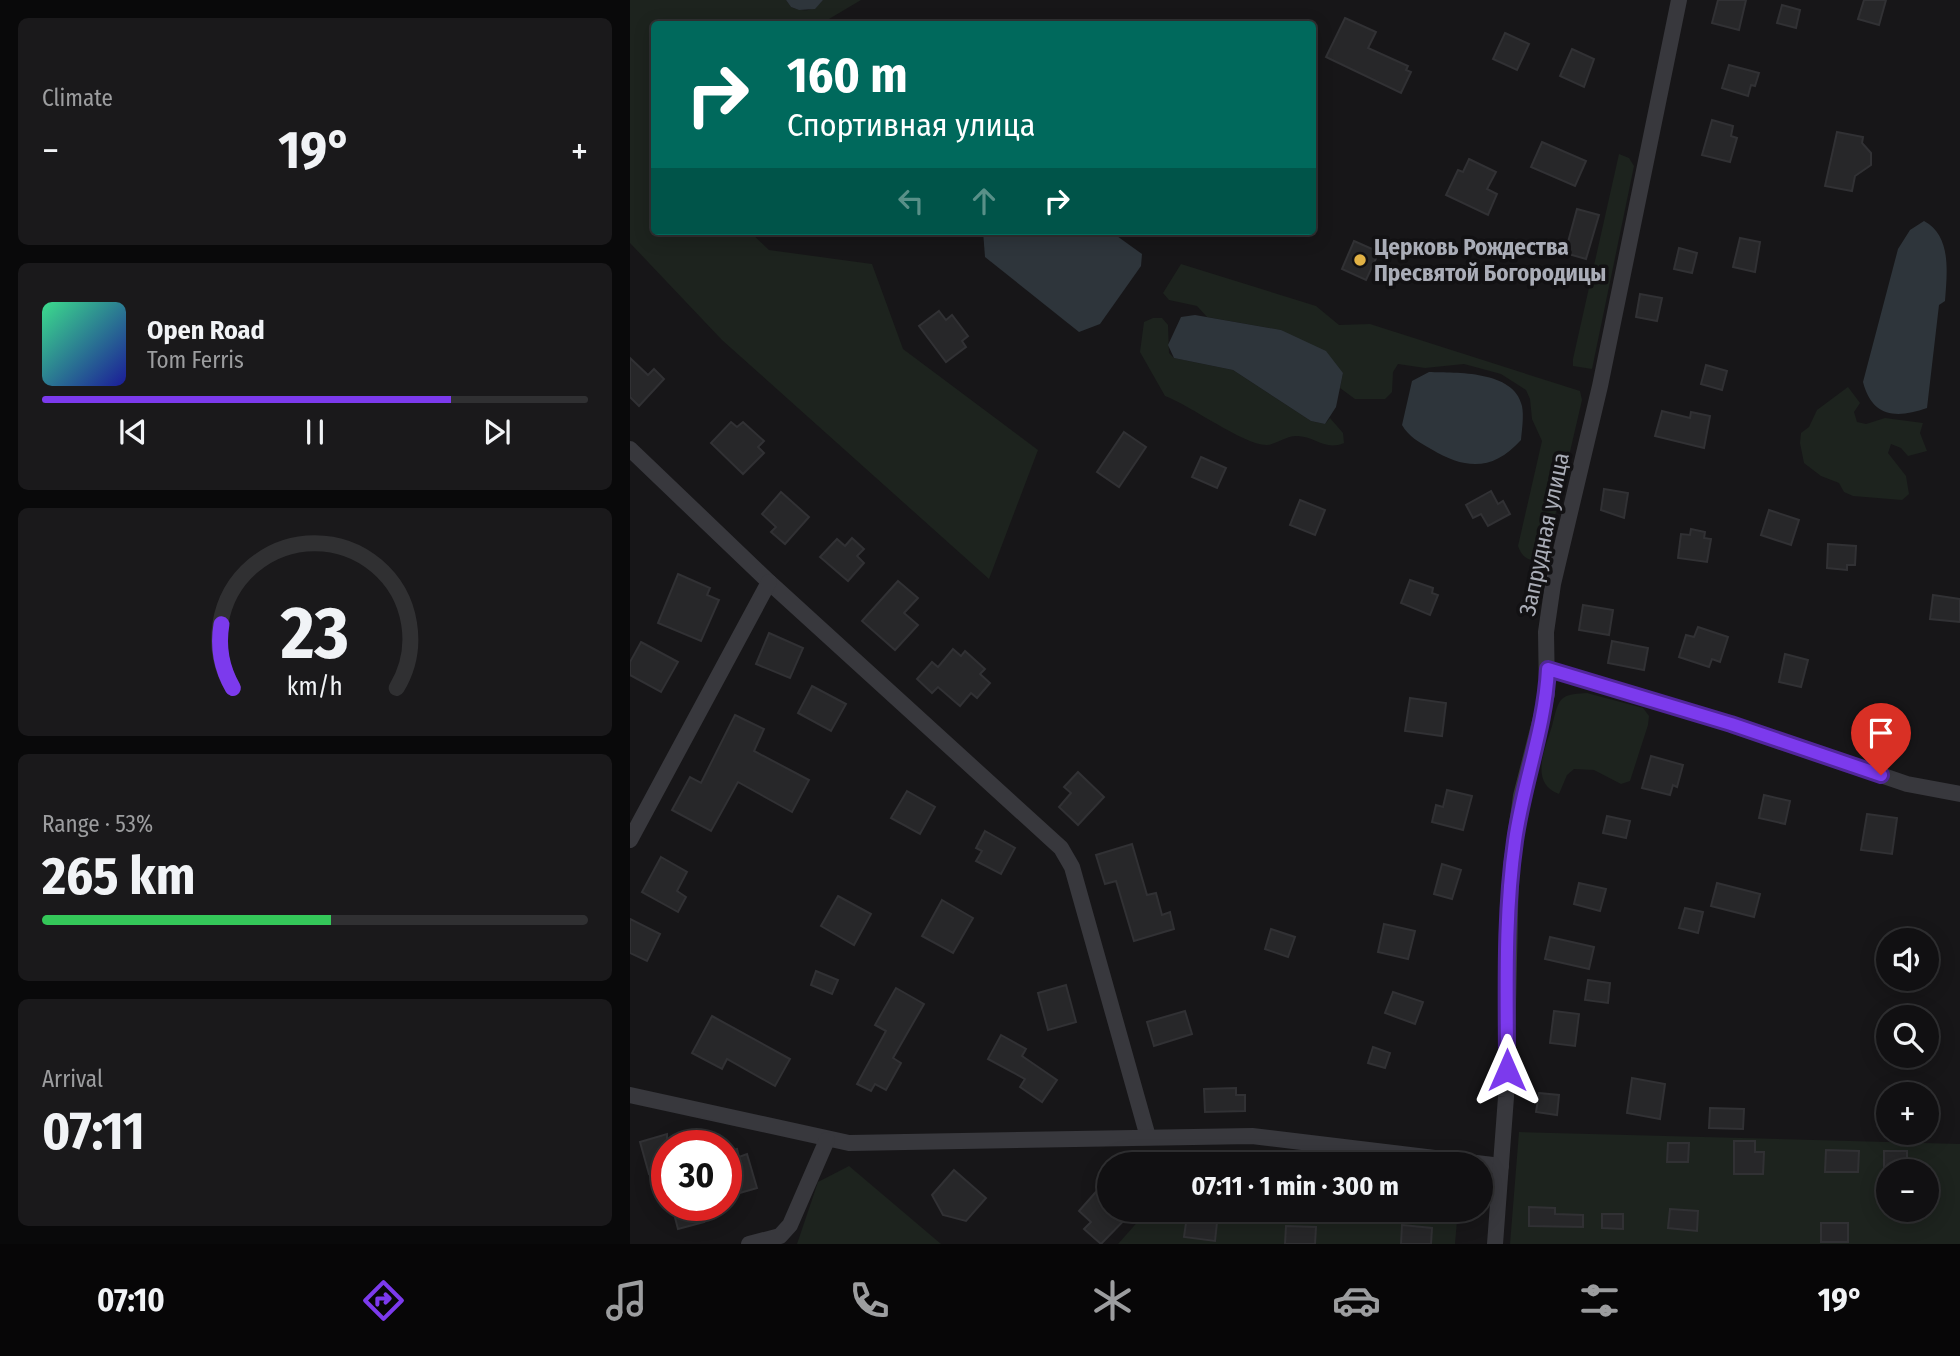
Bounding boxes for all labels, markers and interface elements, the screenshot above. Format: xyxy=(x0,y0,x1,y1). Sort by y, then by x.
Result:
text: 160 m xyxy=(787,46,908,105)
icon: right xyxy=(672,49,763,140)
text: Climate xyxy=(42,84,113,112)
text: Спортивная улица xyxy=(787,106,1035,144)
text: 19° xyxy=(278,119,352,182)
text: − xyxy=(42,128,59,174)
text: + xyxy=(571,128,588,174)
icon: left xyxy=(892,182,930,220)
icon: ahead xyxy=(965,182,1003,220)
icon: right xyxy=(1038,182,1076,220)
place label: Церковь Рождества Пресвятой Богородицы xyxy=(1374,233,1606,287)
marker: Церковь Рождества Пресвятой Богородицы xyxy=(1352,252,1368,268)
text: Open Road xyxy=(147,315,265,346)
text: Tom Ferris xyxy=(147,346,244,374)
icon: previous xyxy=(114,413,152,451)
icon: pause xyxy=(296,413,334,451)
icon: next xyxy=(478,413,516,451)
street label: Запрудная улица xyxy=(1513,450,1575,618)
text: 23 xyxy=(280,590,349,677)
text: km/h xyxy=(287,672,343,702)
pin xyxy=(1851,703,1911,775)
icon: arrive xyxy=(1862,714,1900,752)
text: Range · 53% xyxy=(42,810,153,838)
text: 265 km xyxy=(42,845,196,908)
map controls xyxy=(1876,928,1939,1222)
button: sound xyxy=(1876,928,1939,991)
button: search xyxy=(1876,1005,1939,1068)
position arrow xyxy=(1470,1033,1544,1107)
text: Arrival xyxy=(42,1065,103,1093)
button: + xyxy=(1876,1082,1939,1145)
text: 07:11 xyxy=(42,1100,145,1163)
speed limit sign: 30 xyxy=(651,1130,742,1221)
button: − xyxy=(1876,1159,1939,1222)
text: 07:11 · 1 min · 300 m xyxy=(1191,1171,1399,1202)
icon: directions xyxy=(359,1276,408,1325)
icon: music xyxy=(602,1276,651,1325)
icon: phone xyxy=(845,1276,894,1325)
icon: climate xyxy=(1088,1276,1137,1325)
icon: car xyxy=(1332,1276,1381,1325)
icon: filters xyxy=(1575,1276,1624,1325)
text: 07:10 xyxy=(97,1281,165,1319)
text: 19° xyxy=(1818,1281,1863,1319)

